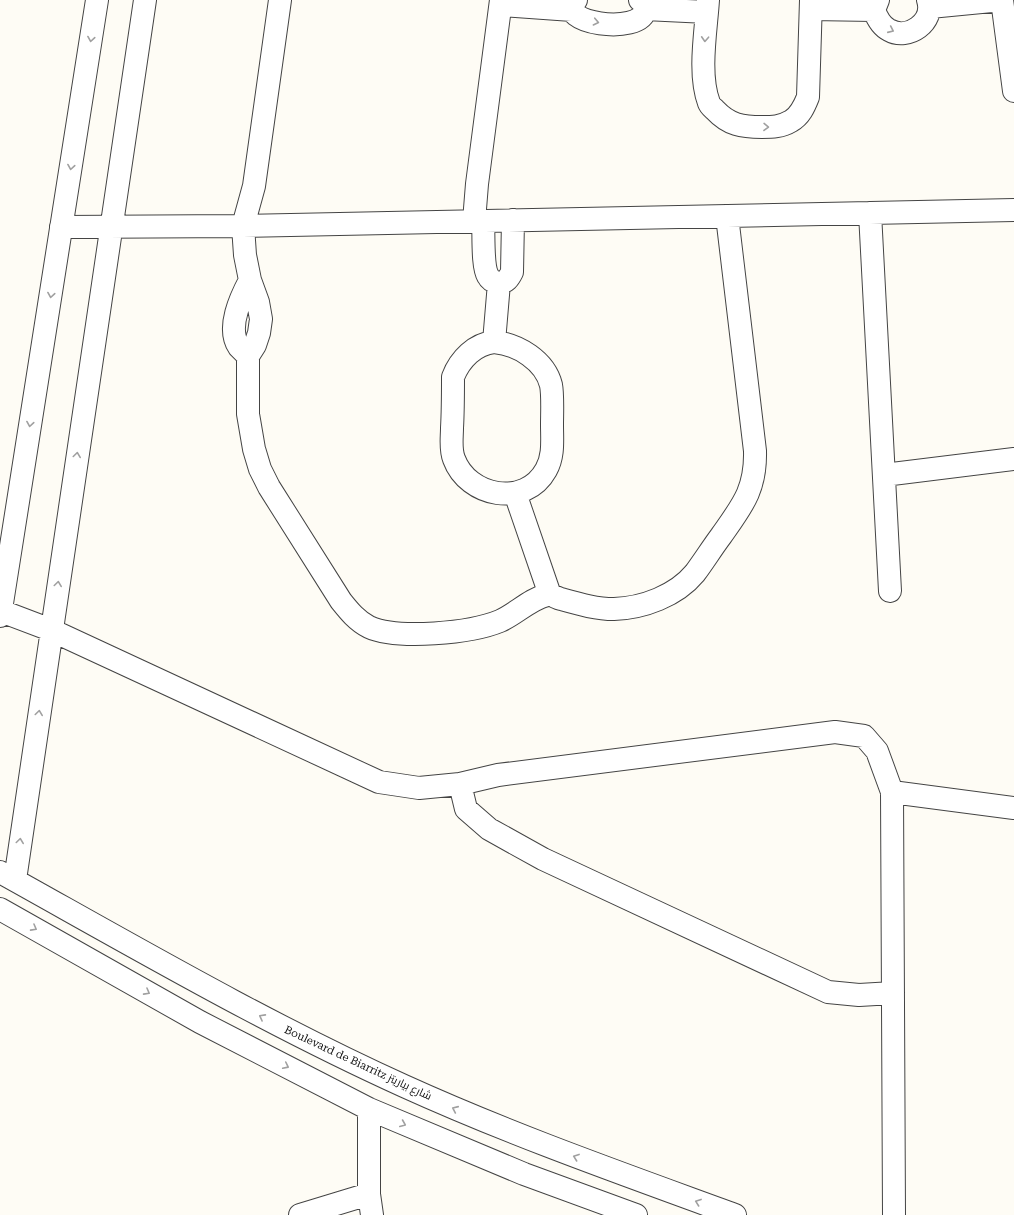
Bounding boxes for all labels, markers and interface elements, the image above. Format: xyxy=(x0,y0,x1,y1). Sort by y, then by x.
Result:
one-way arrow xyxy=(592,18,599,26)
one-way arrow xyxy=(887,25,895,33)
one-way arrow xyxy=(87,35,96,42)
one-way arrow xyxy=(701,36,710,42)
one-way arrow xyxy=(763,123,769,131)
one-way arrow xyxy=(67,164,76,170)
one-way arrow xyxy=(47,292,56,298)
one-way arrow xyxy=(26,421,35,427)
one-way arrow xyxy=(72,452,81,459)
one-way arrow xyxy=(53,581,62,587)
one-way arrow xyxy=(34,710,43,716)
one-way arrow xyxy=(15,838,24,844)
one-way arrow xyxy=(30,923,37,931)
one-way arrow xyxy=(143,987,150,994)
one-way arrow xyxy=(259,1014,266,1022)
street label: Boulevard de Biarritz شارع بياريتز xyxy=(282,1023,434,1104)
one-way arrow xyxy=(282,1062,290,1069)
one-way arrow xyxy=(452,1106,460,1114)
one-way arrow xyxy=(400,1119,407,1127)
one-way arrow xyxy=(573,1153,580,1162)
one-way arrow xyxy=(695,1198,702,1206)

